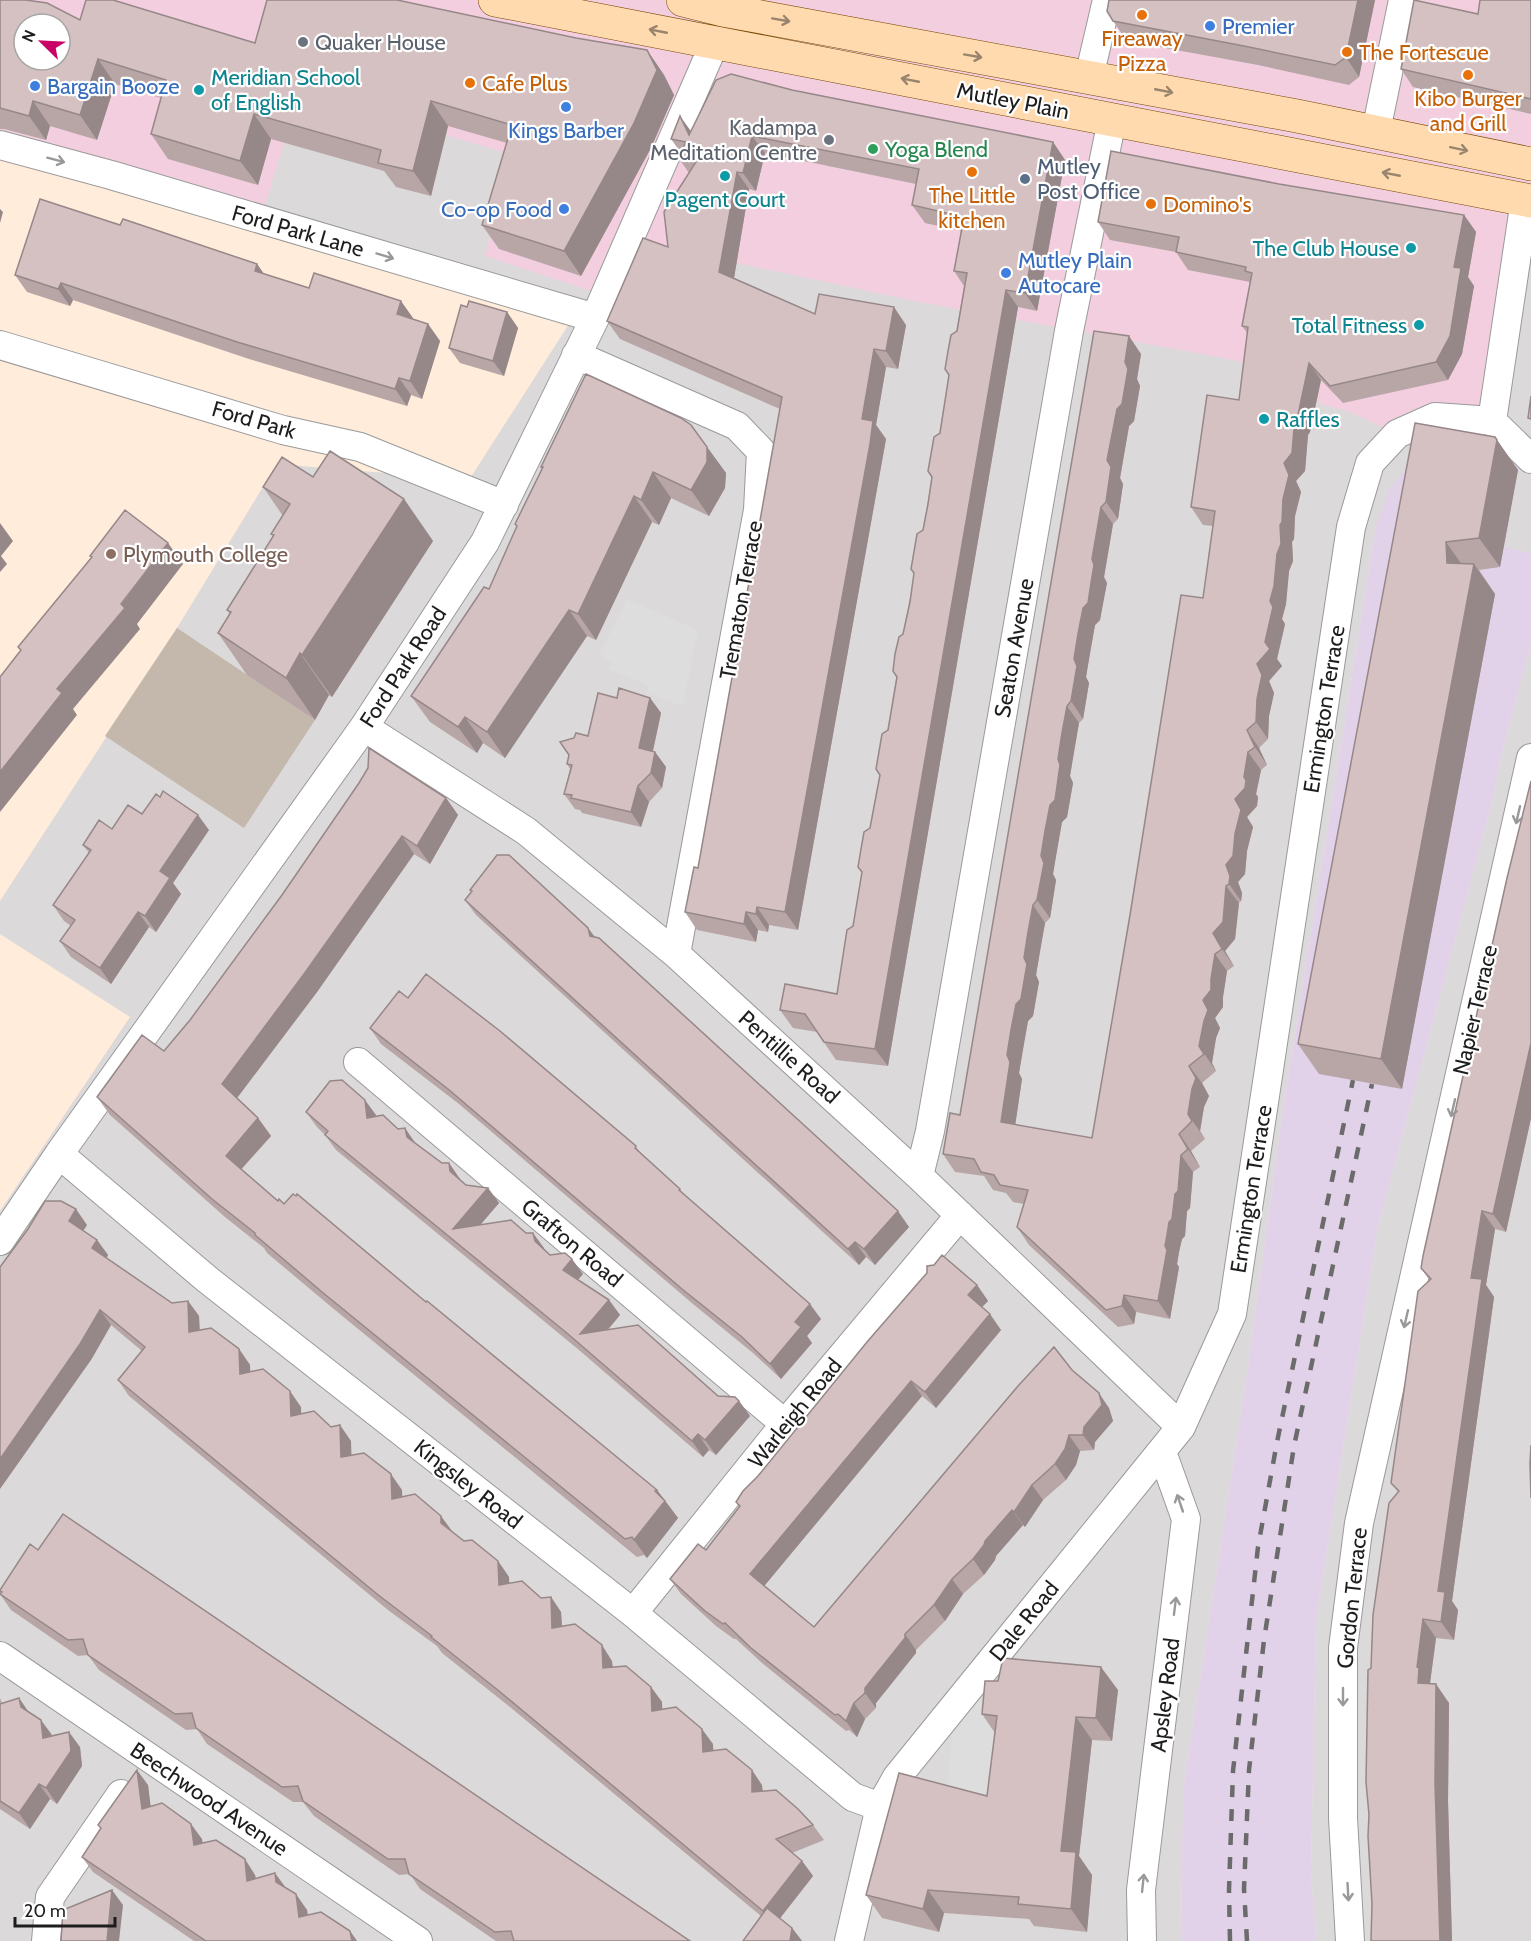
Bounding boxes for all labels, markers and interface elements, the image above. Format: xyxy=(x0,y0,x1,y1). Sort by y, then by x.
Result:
marker: Fireaway Pizza xyxy=(1135,8,1149,22)
north arrow xyxy=(12,12,72,72)
place label: Premier xyxy=(1222,13,1295,40)
one-way arrow xyxy=(771,15,790,26)
marker: Premier xyxy=(1203,19,1217,33)
one-way arrow xyxy=(648,25,668,36)
place label: Fireaway Pizza xyxy=(1101,25,1183,77)
text: N xyxy=(18,27,40,45)
place label: Quaker House xyxy=(315,29,446,56)
marker: Quaker House xyxy=(296,35,310,49)
place label: The Fortescue xyxy=(1359,39,1489,66)
marker: The Fortescue xyxy=(1340,45,1354,59)
one-way arrow xyxy=(962,51,982,62)
place label: Meridian School of English xyxy=(211,64,361,116)
marker: Kibo Burger and Grill xyxy=(1461,68,1475,82)
place label: Cafe Plus xyxy=(482,70,568,97)
place label: Bargain Booze xyxy=(47,73,179,100)
one-way arrow xyxy=(901,74,920,86)
marker: Cafe Plus xyxy=(463,76,477,90)
street label: Mutley Plain xyxy=(954,77,1072,125)
marker: Bargain Booze xyxy=(28,79,42,93)
marker: Meridian School of English xyxy=(192,83,206,97)
place label: Kibo Burger and Grill xyxy=(1414,85,1522,137)
one-way arrow xyxy=(1154,86,1174,97)
marker: Kings Barber xyxy=(559,100,573,114)
place label: Kadampa Meditation Centre xyxy=(650,114,817,166)
place label: Kings Barber xyxy=(508,117,624,144)
marker: Kadampa Meditation Centre xyxy=(822,133,836,147)
place label: Yoga Blend xyxy=(884,136,988,163)
marker: Yoga Blend xyxy=(866,142,880,156)
one-way arrow xyxy=(1449,144,1468,155)
place label: Mutley Post Office xyxy=(1037,153,1140,205)
one-way arrow xyxy=(47,155,66,167)
marker: The Little kitchen xyxy=(965,165,979,179)
one-way arrow xyxy=(1382,168,1401,179)
marker: Pagent Court xyxy=(718,169,732,183)
marker: Mutley Post Office xyxy=(1018,172,1032,186)
place label: The Little kitchen xyxy=(929,182,1015,234)
place label: Pagent Court xyxy=(665,186,786,213)
place label: Domino's xyxy=(1163,191,1252,218)
place label: Co-op Food xyxy=(441,196,552,223)
marker: Domino's xyxy=(1144,197,1158,211)
street label: Ford Park Lane xyxy=(229,199,367,263)
marker: Co-op Food xyxy=(557,202,571,216)
place label: The Club House xyxy=(1253,235,1399,262)
marker: The Club House xyxy=(1404,241,1418,255)
place label: Mutley Plain Autocare xyxy=(1018,247,1132,299)
one-way arrow xyxy=(375,251,394,262)
marker: Mutley Plain Autocare xyxy=(999,266,1013,280)
place label: Total Fitness xyxy=(1292,312,1407,339)
marker: Total Fitness xyxy=(1412,318,1426,332)
street label: Ford Park xyxy=(209,395,299,445)
place label: Raffles xyxy=(1276,406,1340,433)
marker: Raffles xyxy=(1257,412,1271,426)
street label: Trematon Terrace xyxy=(714,519,768,681)
place label: Plymouth College xyxy=(123,541,288,568)
marker: Plymouth College xyxy=(104,547,118,561)
street label: Seaton Avenue xyxy=(988,576,1040,720)
street label: Ford Park Road xyxy=(354,601,452,733)
street label: Ermington Terrace xyxy=(1297,623,1351,795)
one-way arrow xyxy=(1512,805,1524,824)
street label: Napier Terrace xyxy=(1447,942,1503,1078)
street label: Pentillie Road xyxy=(733,1005,845,1109)
one-way arrow xyxy=(1447,1098,1458,1117)
street label: Ermington Terrace xyxy=(1224,1103,1278,1275)
street label: Grafton Road xyxy=(516,1193,628,1293)
one-way arrow xyxy=(1399,1309,1411,1328)
street label: Warleigh Road xyxy=(742,1352,848,1474)
street label: Kingsley Road xyxy=(408,1433,528,1535)
one-way arrow xyxy=(1174,1494,1185,1513)
street label: Gordon Terrace xyxy=(1331,1526,1373,1670)
street label: Dale Road xyxy=(983,1575,1065,1667)
one-way arrow xyxy=(1170,1596,1181,1616)
street label: Apsley Road xyxy=(1145,1636,1185,1754)
one-way arrow xyxy=(1337,1686,1349,1706)
street label: Beechwood Avenue xyxy=(125,1736,293,1862)
one-way arrow xyxy=(1138,1873,1149,1893)
one-way arrow xyxy=(1342,1881,1353,1901)
scale bar xyxy=(15,1890,116,1928)
text: 20 m xyxy=(24,1900,66,1922)

